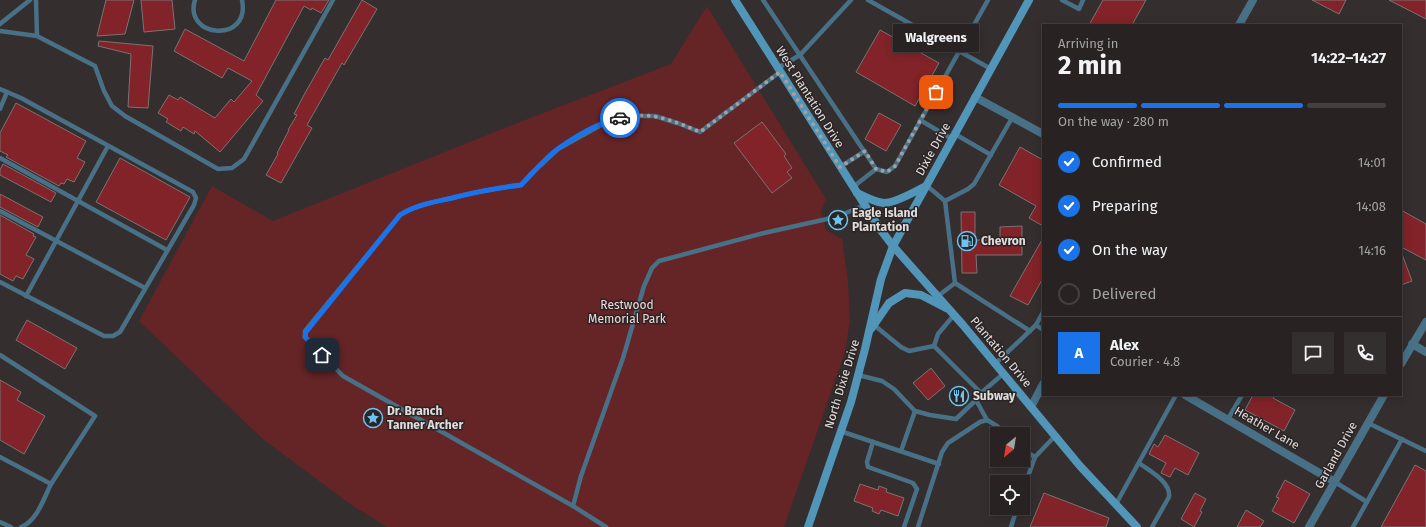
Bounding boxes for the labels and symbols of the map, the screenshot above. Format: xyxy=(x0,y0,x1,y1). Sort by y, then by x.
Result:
callout: Walgreens xyxy=(893,24,979,52)
street label: West Plantation Drive xyxy=(773,44,847,150)
pin xyxy=(919,75,953,109)
courier xyxy=(600,98,640,138)
street label: Dixie Drive xyxy=(913,120,953,178)
place label: Eagle Island Plantation xyxy=(852,206,918,234)
place icon: Eagle Island Plantation xyxy=(827,209,849,231)
fuel station icon: Chevron xyxy=(956,230,978,252)
place label: Chevron xyxy=(981,234,1026,248)
park label: Restwood Memorial Park xyxy=(588,298,667,326)
street label: Plantation Drive xyxy=(967,314,1035,390)
pin xyxy=(305,338,339,372)
street label: North Dixie Drive xyxy=(822,338,862,430)
restaurant icon: Subway xyxy=(948,385,970,407)
place label: Subway xyxy=(973,389,1016,403)
place label: Dr. Branch Tanner Archer xyxy=(387,404,463,432)
street label: Heather Lane xyxy=(1232,404,1302,452)
place icon: Dr. Branch Tanner Archer xyxy=(362,407,384,429)
street label: Garland Drive xyxy=(1312,419,1360,491)
north arrow xyxy=(990,427,1030,467)

